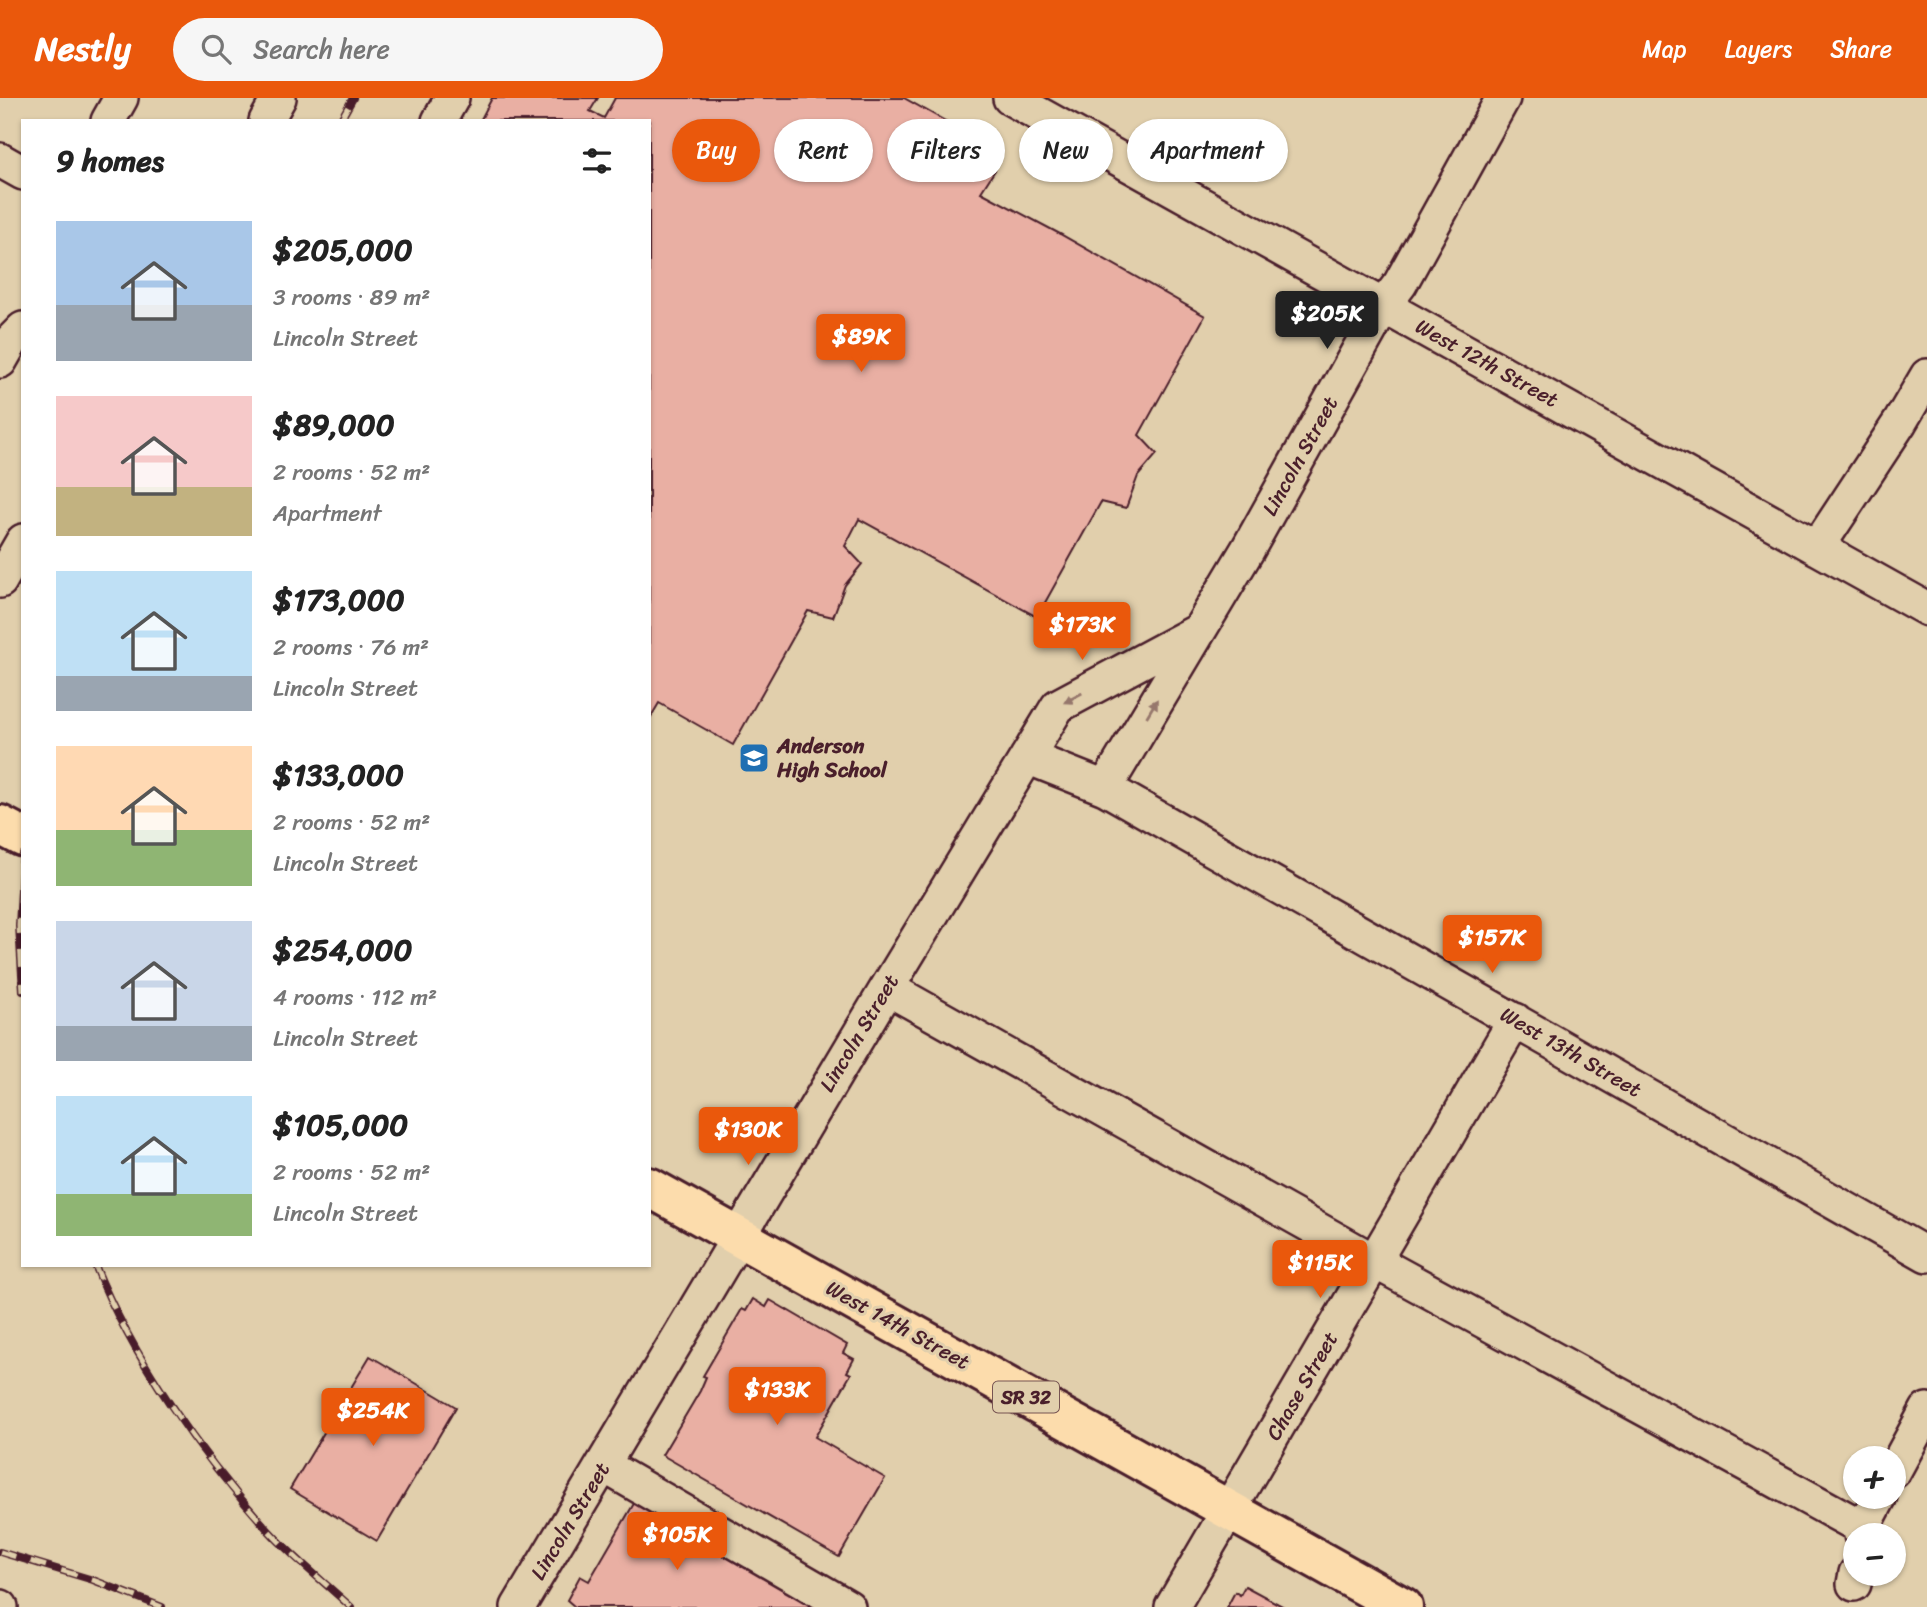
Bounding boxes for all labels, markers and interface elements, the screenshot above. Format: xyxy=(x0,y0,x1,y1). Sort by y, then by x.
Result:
search box xyxy=(173,18,663,81)
text: Nestly xyxy=(35,20,131,78)
text: Search here xyxy=(253,26,390,72)
text: Map xyxy=(1642,28,1687,70)
text: Layers xyxy=(1725,28,1792,70)
text: Share xyxy=(1830,28,1892,70)
icon: search xyxy=(197,30,235,68)
chip: Buy xyxy=(672,119,760,182)
chip: Rent xyxy=(774,119,873,182)
chip: Filters xyxy=(887,119,1005,182)
chip: New xyxy=(1019,119,1113,182)
chip: Apartment xyxy=(1127,119,1288,182)
text: 9 homes xyxy=(56,134,164,188)
icon: filters xyxy=(578,142,616,180)
text: $205,000 xyxy=(273,223,413,277)
icon: home xyxy=(112,249,196,333)
text: 3 rooms · 89 m² xyxy=(273,277,430,318)
pin: $205K xyxy=(1278,292,1376,351)
text: $205K xyxy=(1291,293,1363,334)
street label: West 12th Street xyxy=(1408,308,1566,418)
pin: $89K xyxy=(820,314,902,374)
text: $89K xyxy=(832,316,890,357)
text: Lincoln Street xyxy=(273,318,418,359)
street label: Lincoln Street xyxy=(1251,389,1349,523)
text: $89,000 xyxy=(273,398,395,452)
icon: home xyxy=(112,424,196,508)
text: 2 rooms · 52 m² xyxy=(273,452,430,493)
text: Apartment xyxy=(273,493,382,534)
text: $173,000 xyxy=(273,573,405,627)
icon: home xyxy=(112,599,196,683)
pin: $173K xyxy=(1033,602,1131,662)
text: $173K xyxy=(1049,604,1115,645)
text: 2 rooms · 76 m² xyxy=(273,627,429,668)
text: Lincoln Street xyxy=(273,668,418,709)
one-way arrow xyxy=(1063,692,1083,704)
one-way arrow xyxy=(1146,698,1159,717)
place label: Anderson High School xyxy=(776,727,888,789)
school or university icon: Anderson High School xyxy=(737,741,771,775)
text: $133,000 xyxy=(273,748,404,802)
icon: home xyxy=(112,774,196,858)
text: 2 rooms · 52 m² xyxy=(273,802,430,843)
text: Lincoln Street xyxy=(273,843,418,884)
pin: $157K xyxy=(1443,916,1541,975)
text: $157K xyxy=(1459,917,1525,958)
text: $254,000 xyxy=(273,923,413,977)
icon: home xyxy=(112,949,196,1033)
street label: Lincoln Street xyxy=(809,966,909,1100)
text: 4 rooms · 112 m² xyxy=(273,977,437,1018)
street label: West 13th Street xyxy=(1493,996,1649,1108)
text: Lincoln Street xyxy=(273,1018,418,1059)
text: $105,000 xyxy=(273,1098,408,1152)
pin: $130K xyxy=(699,1108,797,1167)
text: $130K xyxy=(715,1109,781,1150)
icon: home xyxy=(112,1124,196,1208)
text: 2 rooms · 52 m² xyxy=(273,1152,430,1193)
text: Lincoln Street xyxy=(273,1193,418,1234)
pin: $115K xyxy=(1271,1240,1369,1300)
text: $115K xyxy=(1288,1242,1352,1283)
street label: West 14th Street xyxy=(819,1270,977,1380)
street label: Chase Street xyxy=(1255,1324,1349,1448)
pin: $133K xyxy=(728,1368,826,1427)
text: $133K xyxy=(745,1369,809,1410)
road number: SR 32 xyxy=(993,1382,1059,1413)
pin: $254K xyxy=(324,1388,422,1448)
text: $254K xyxy=(337,1390,409,1431)
map controls xyxy=(1843,1446,1906,1586)
button: + xyxy=(1843,1446,1906,1509)
street label: Lincoln Street xyxy=(520,1454,620,1588)
pin: $105K xyxy=(628,1512,726,1572)
text: $105K xyxy=(643,1514,711,1555)
button: − xyxy=(1843,1523,1906,1586)

